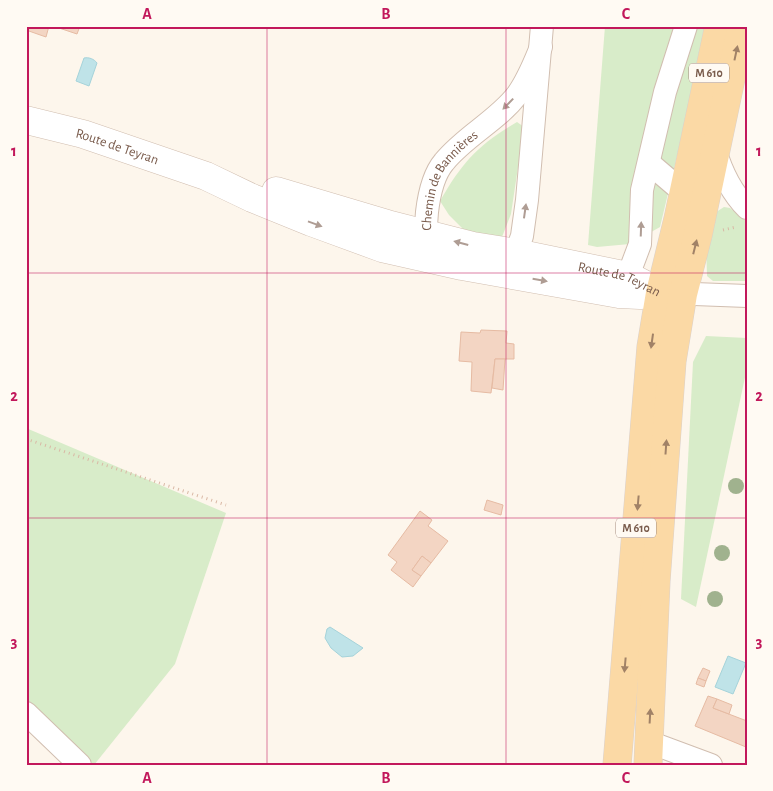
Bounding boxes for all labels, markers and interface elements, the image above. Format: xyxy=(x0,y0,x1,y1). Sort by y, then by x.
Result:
text: A xyxy=(142,6,152,22)
text: B xyxy=(381,6,391,22)
text: C xyxy=(622,6,631,22)
one-way arrow xyxy=(732,46,740,61)
road number: M 610 xyxy=(689,64,729,82)
one-way arrow xyxy=(502,98,514,110)
street label: Route de Teyran xyxy=(74,126,160,167)
street label: Chemin de Bannières xyxy=(420,128,481,231)
text: 1 xyxy=(11,143,17,159)
text: 1 xyxy=(756,143,762,159)
one-way arrow xyxy=(521,203,529,219)
one-way arrow xyxy=(308,220,323,228)
one-way arrow xyxy=(637,221,645,237)
one-way arrow xyxy=(454,239,469,247)
one-way arrow xyxy=(691,239,699,254)
street label: Route de Teyran xyxy=(577,260,663,300)
one-way arrow xyxy=(532,276,548,284)
one-way arrow xyxy=(648,333,656,349)
text: 2 xyxy=(10,388,18,404)
text: 2 xyxy=(755,388,763,404)
one-way arrow xyxy=(662,439,670,455)
one-way arrow xyxy=(634,495,642,511)
road number: M 610 xyxy=(616,518,656,538)
text: 3 xyxy=(11,634,18,650)
text: 3 xyxy=(756,634,763,650)
one-way arrow xyxy=(621,657,629,673)
one-way arrow xyxy=(647,708,655,724)
text: A xyxy=(142,770,152,786)
text: B xyxy=(381,770,391,786)
text: C xyxy=(622,770,631,786)

